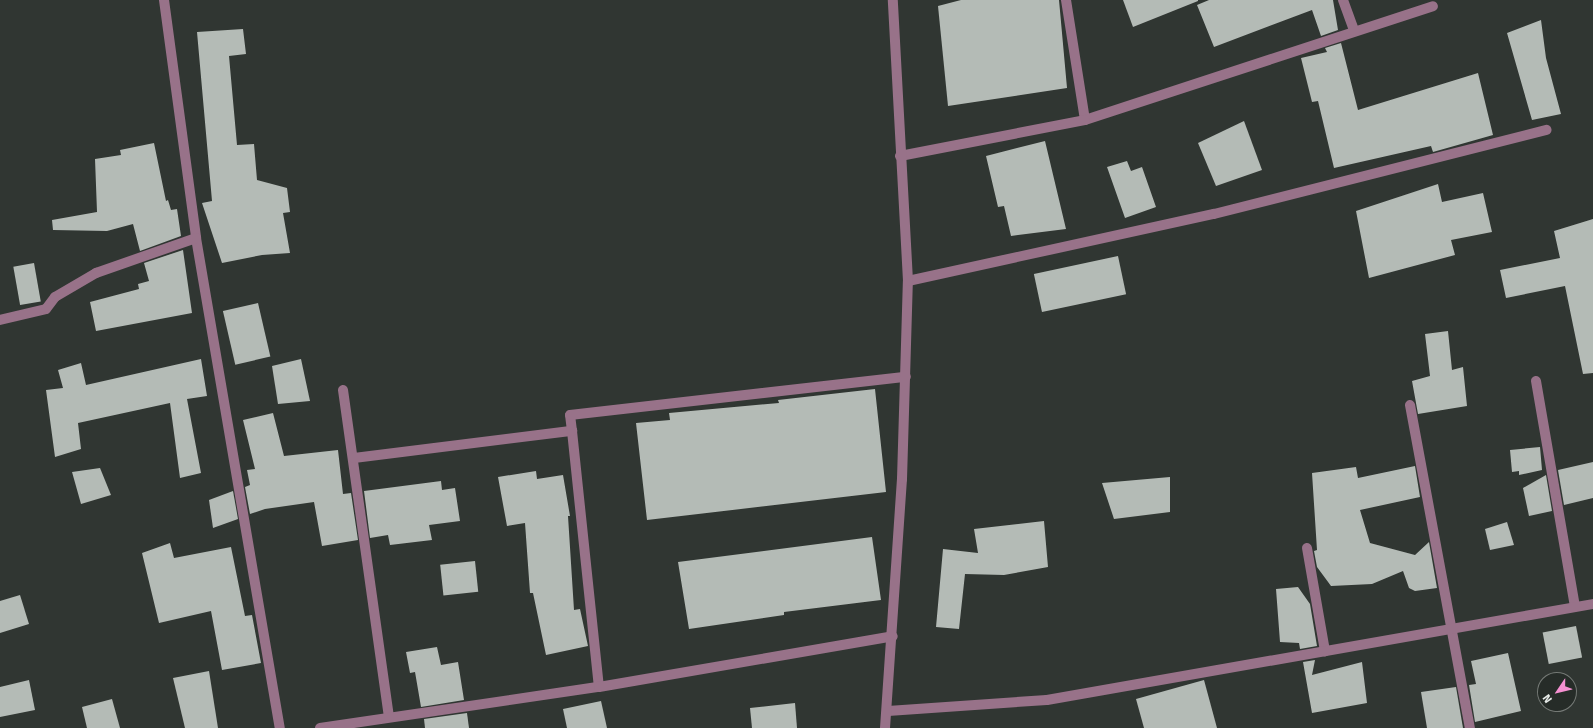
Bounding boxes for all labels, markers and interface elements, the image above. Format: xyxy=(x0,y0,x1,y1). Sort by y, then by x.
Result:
north arrow xyxy=(1537,672,1577,712)
text: N xyxy=(1540,692,1555,705)

